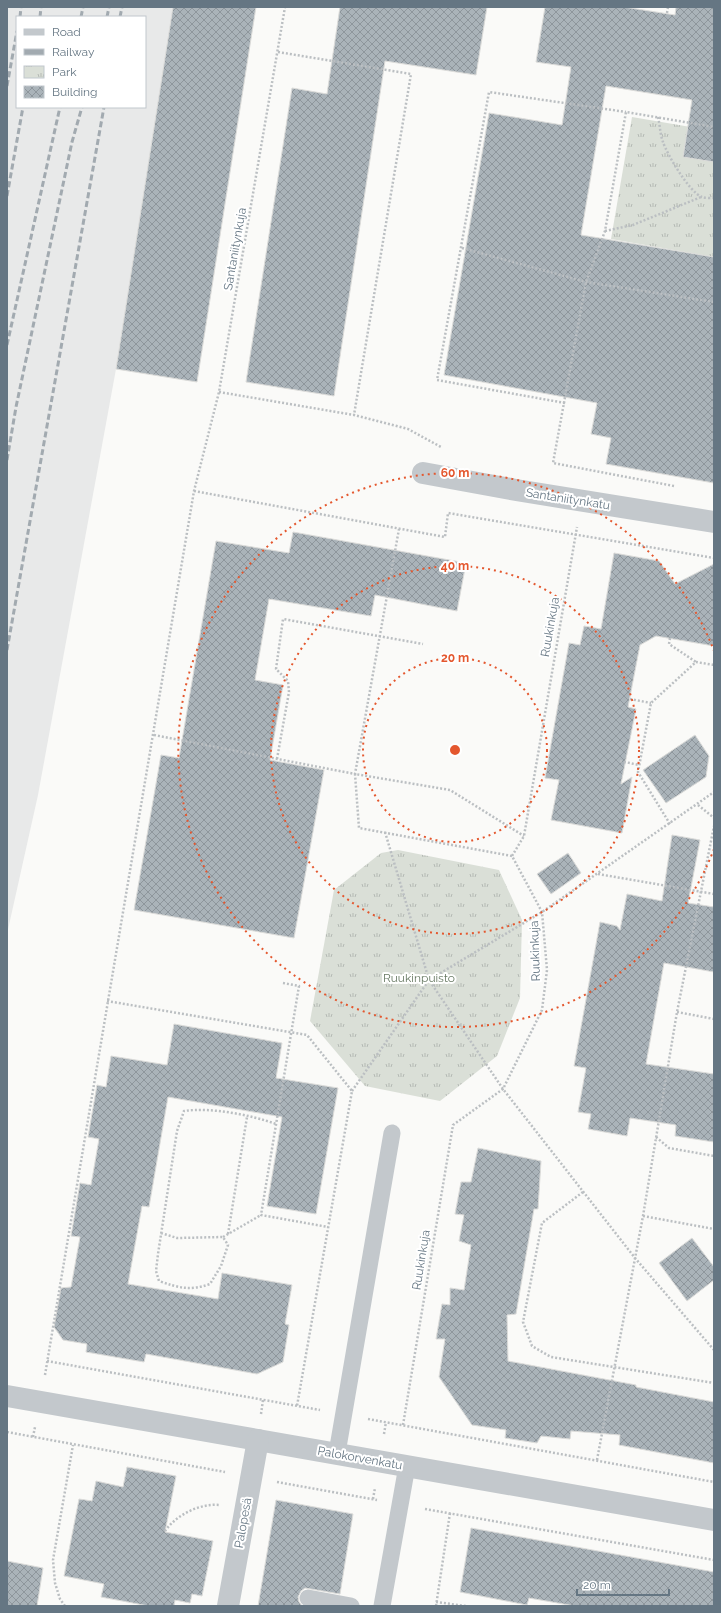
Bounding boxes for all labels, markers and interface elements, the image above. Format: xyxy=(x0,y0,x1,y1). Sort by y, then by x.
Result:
legend xyxy=(16,16,146,108)
text: Road xyxy=(52,25,81,39)
text: Railway xyxy=(52,45,95,59)
text: Park xyxy=(52,65,77,79)
text: Building xyxy=(52,85,98,99)
street label: Santaniitynkuja xyxy=(221,207,249,291)
text: 60 m xyxy=(441,466,469,480)
street label: Santaniitynkatu xyxy=(525,485,611,513)
text: 40 m xyxy=(441,559,469,573)
street label: Ruukinkuja xyxy=(538,596,562,658)
text: 20 m xyxy=(441,651,469,665)
centre of rings xyxy=(448,743,462,757)
street label: Ruukinkuja xyxy=(527,920,543,982)
park label: Ruukinpuisto xyxy=(383,971,455,985)
street label: Ruukinkuja xyxy=(409,1229,433,1291)
street label: Palokorvenkatu xyxy=(316,1444,404,1472)
street label: Palopesä xyxy=(232,1497,254,1549)
scale bar xyxy=(577,1571,669,1597)
text: 20 m xyxy=(583,1578,611,1592)

